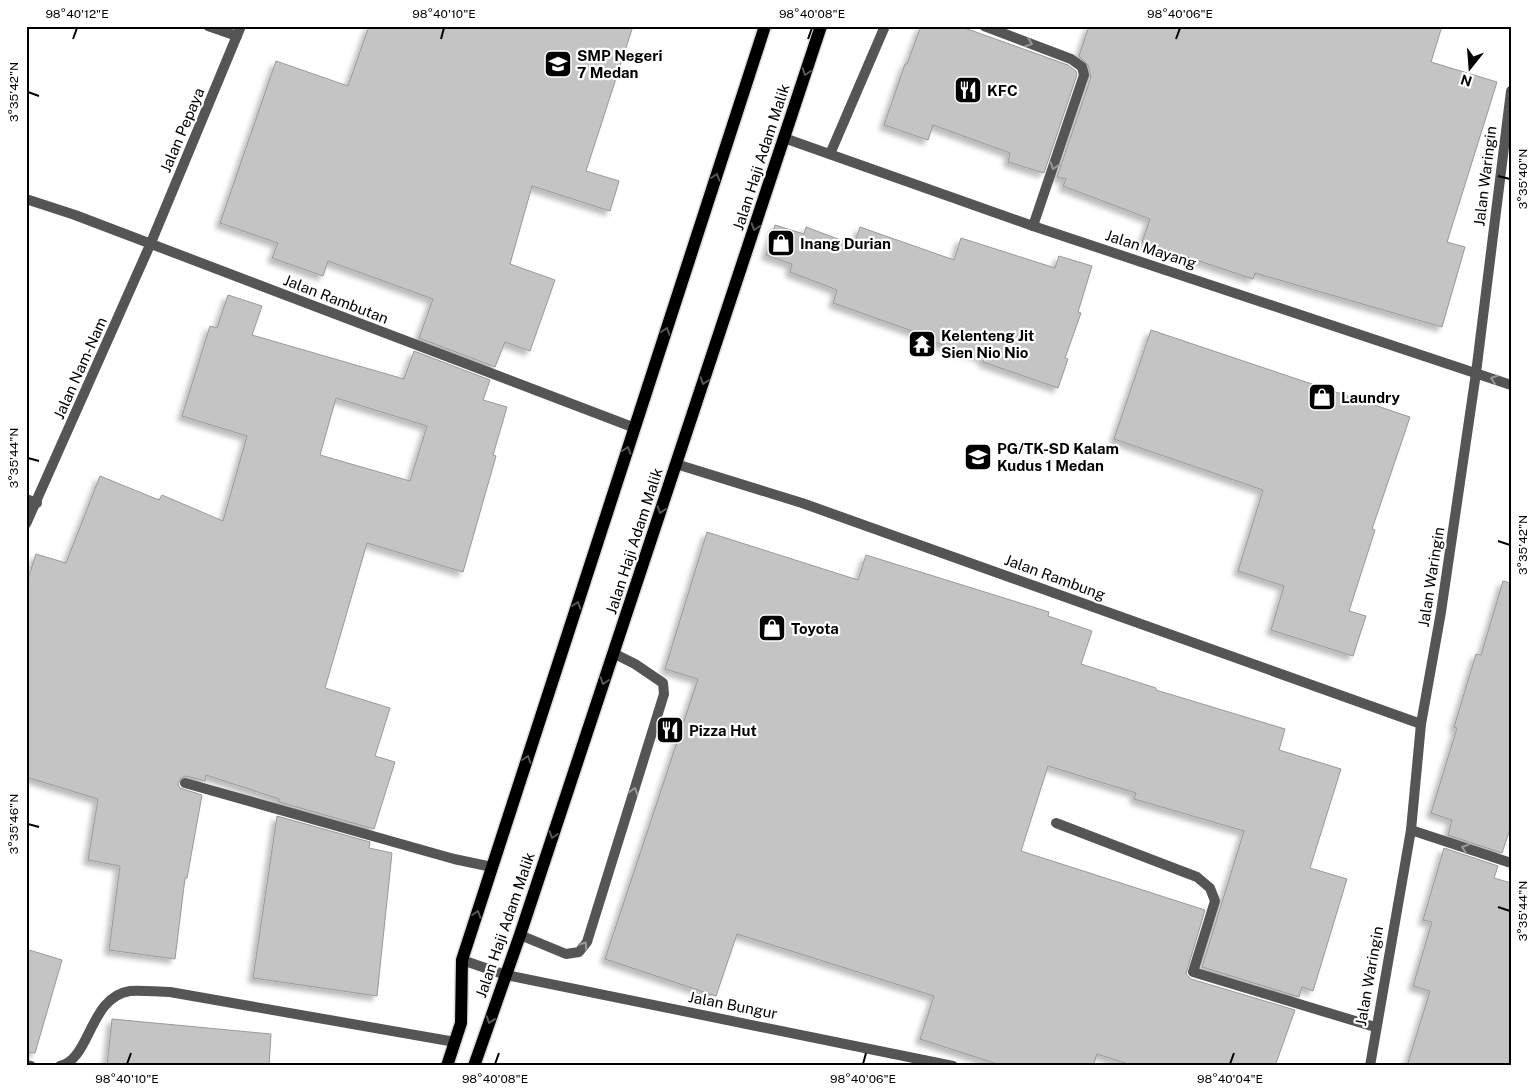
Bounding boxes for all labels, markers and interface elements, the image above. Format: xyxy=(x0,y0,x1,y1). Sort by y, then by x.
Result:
text: 98°40'12"E xyxy=(45,7,109,21)
text: 98°40'10"E xyxy=(412,7,476,21)
text: 98°40'08"E xyxy=(779,7,845,21)
text: 98°40'06"E xyxy=(1147,7,1213,21)
one-way arrow xyxy=(1024,37,1033,48)
north arrow xyxy=(1444,42,1494,92)
place label: SMP Negeri 7 Medan xyxy=(577,47,662,81)
school or university icon: SMP Negeri 7 Medan xyxy=(543,49,573,79)
text: 3°35'42"N xyxy=(7,62,21,122)
one-way arrow xyxy=(802,68,812,76)
text: N xyxy=(1459,71,1474,90)
restaurant icon: KFC xyxy=(953,75,983,105)
street label: Jalan Haji Adam Malik xyxy=(729,82,793,232)
place label: KFC xyxy=(987,82,1018,99)
street label: Jalan Pepaya xyxy=(157,85,207,175)
street label: Jalan Waringin xyxy=(1470,125,1500,227)
text: 3°35'40"N xyxy=(1516,149,1530,209)
one-way arrow xyxy=(1049,161,1059,170)
one-way arrow xyxy=(710,173,720,181)
one-way arrow xyxy=(751,222,761,230)
street label: Jalan Mayang xyxy=(1103,226,1199,272)
shop icon: Inang Durian xyxy=(766,228,796,258)
place label: Inang Durian xyxy=(800,235,891,252)
street label: Jalan Rambutan xyxy=(281,271,391,327)
street label: Jalan Nam-Nam xyxy=(50,314,110,422)
place label: Kelenteng Jit Sien Nio Nio xyxy=(941,327,1034,361)
one-way arrow xyxy=(660,328,670,336)
temple icon: Kelenteng Jit Sien Nio Nio xyxy=(907,329,937,359)
one-way arrow xyxy=(1490,375,1498,385)
one-way arrow xyxy=(699,376,709,385)
shop icon: Laundry xyxy=(1307,382,1337,412)
place label: Laundry xyxy=(1341,389,1400,406)
text: 3°35'44"N xyxy=(7,428,21,488)
place label: PG/TK-SD Kalam Kudus 1 Medan xyxy=(997,440,1119,474)
school or university icon: PG/TK-SD Kalam Kudus 1 Medan xyxy=(963,442,993,472)
one-way arrow xyxy=(622,446,632,455)
street label: Jalan Haji Adam Malik xyxy=(602,466,666,616)
one-way arrow xyxy=(657,506,667,514)
text: 3°35'42"N xyxy=(1516,515,1530,575)
street label: Jalan Waringin xyxy=(1415,526,1447,628)
street label: Jalan Rambung xyxy=(1002,551,1108,603)
one-way arrow xyxy=(571,601,581,609)
shop icon: Toyota xyxy=(757,613,787,643)
place label: Toyota xyxy=(791,620,839,637)
one-way arrow xyxy=(600,676,610,685)
restaurant icon: Pizza Hut xyxy=(655,715,685,745)
place label: Pizza Hut xyxy=(689,722,757,739)
one-way arrow xyxy=(521,756,531,764)
one-way arrow xyxy=(628,787,638,796)
text: 3°35'46"N xyxy=(7,794,21,854)
one-way arrow xyxy=(549,831,559,839)
one-way arrow xyxy=(1461,843,1469,853)
street label: Jalan Haji Adam Malik xyxy=(472,850,538,1000)
text: 3°35'44"N xyxy=(1516,881,1530,941)
one-way arrow xyxy=(471,910,481,919)
street label: Jalan Waringin xyxy=(1352,925,1386,1027)
one-way arrow xyxy=(578,941,587,951)
street label: Jalan Bungur xyxy=(687,988,779,1022)
one-way arrow xyxy=(486,1016,496,1024)
text: 98°40'10"E xyxy=(95,1072,159,1086)
text: 98°40'08"E xyxy=(462,1072,528,1086)
text: 98°40'06"E xyxy=(830,1072,896,1086)
text: 98°40'04"E xyxy=(1197,1072,1263,1086)

